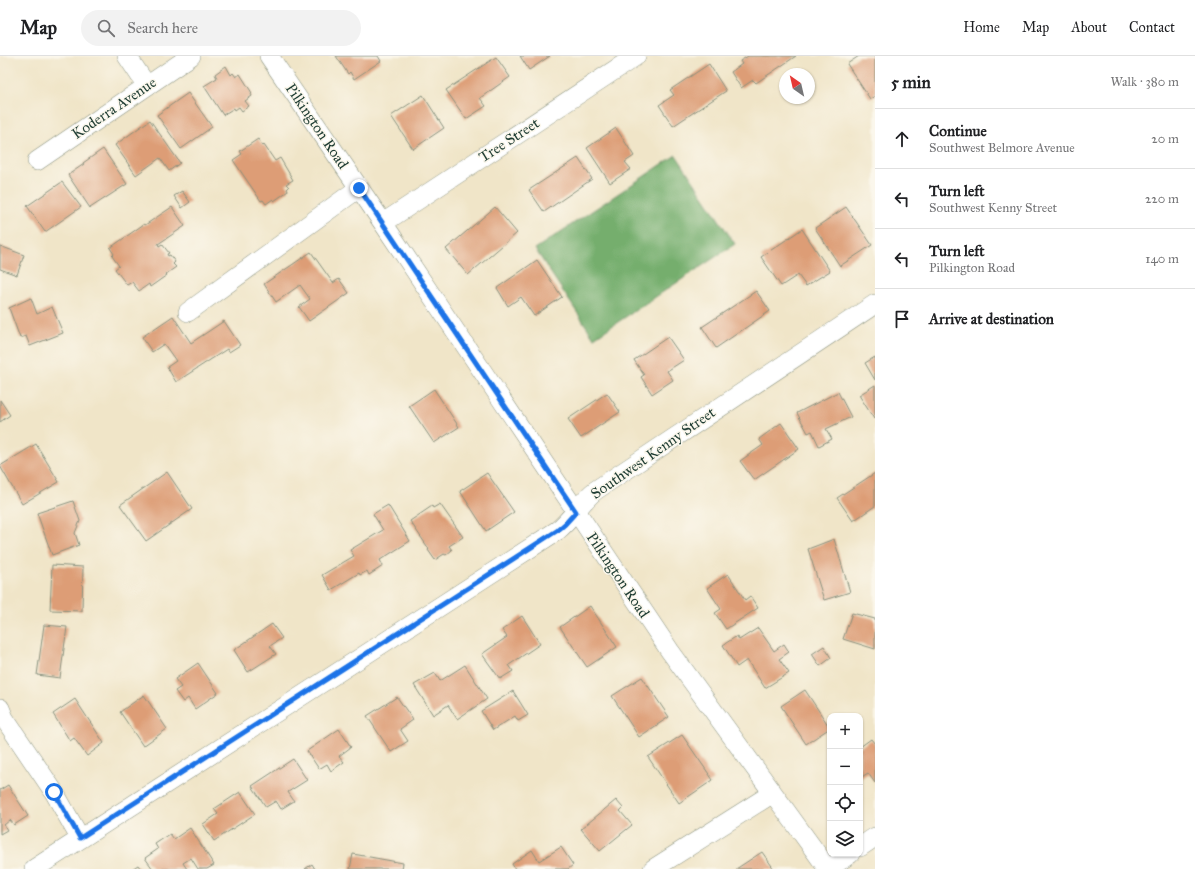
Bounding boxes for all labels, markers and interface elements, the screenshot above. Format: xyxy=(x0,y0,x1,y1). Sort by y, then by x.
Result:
search box xyxy=(81,10,361,46)
text: Map xyxy=(20,16,57,39)
icon: search xyxy=(95,17,117,39)
text: Search here xyxy=(127,19,198,37)
text: Home xyxy=(963,19,1000,36)
text: Map xyxy=(1022,19,1049,36)
text: About xyxy=(1071,19,1107,36)
text: Contact xyxy=(1129,19,1175,36)
north arrow xyxy=(779,68,815,104)
text: 5 min xyxy=(891,72,931,93)
street label: Koderra Avenue xyxy=(68,73,160,143)
text: Walk · 380 m xyxy=(1110,74,1179,90)
street label: Pilkington Road xyxy=(282,80,352,173)
street label: Tree Street xyxy=(475,113,543,166)
text: Continue xyxy=(929,122,987,140)
icon: ahead xyxy=(891,128,913,150)
text: 20 m xyxy=(1151,131,1179,147)
text: Southwest Belmore Avenue xyxy=(929,140,1075,156)
route end xyxy=(350,179,368,197)
text: Turn left xyxy=(929,182,985,200)
icon: left xyxy=(891,188,913,210)
text: 220 m xyxy=(1145,191,1179,207)
text: Southwest Kenny Street xyxy=(929,200,1057,216)
text: Turn left xyxy=(929,242,985,260)
icon: left xyxy=(891,248,913,270)
text: 140 m xyxy=(1145,251,1179,267)
text: Pilkington Road xyxy=(929,260,1015,276)
icon: arrive xyxy=(891,308,913,330)
text: Arrive at destination xyxy=(929,310,1054,328)
street label: Southwest Kenny Street xyxy=(587,403,719,503)
street label: Pilkington Road xyxy=(583,529,653,622)
map controls xyxy=(827,713,863,857)
button: + xyxy=(827,713,863,749)
button: − xyxy=(827,749,863,785)
route start xyxy=(45,783,63,801)
button: locate xyxy=(827,785,863,821)
button: layers xyxy=(827,821,863,857)

